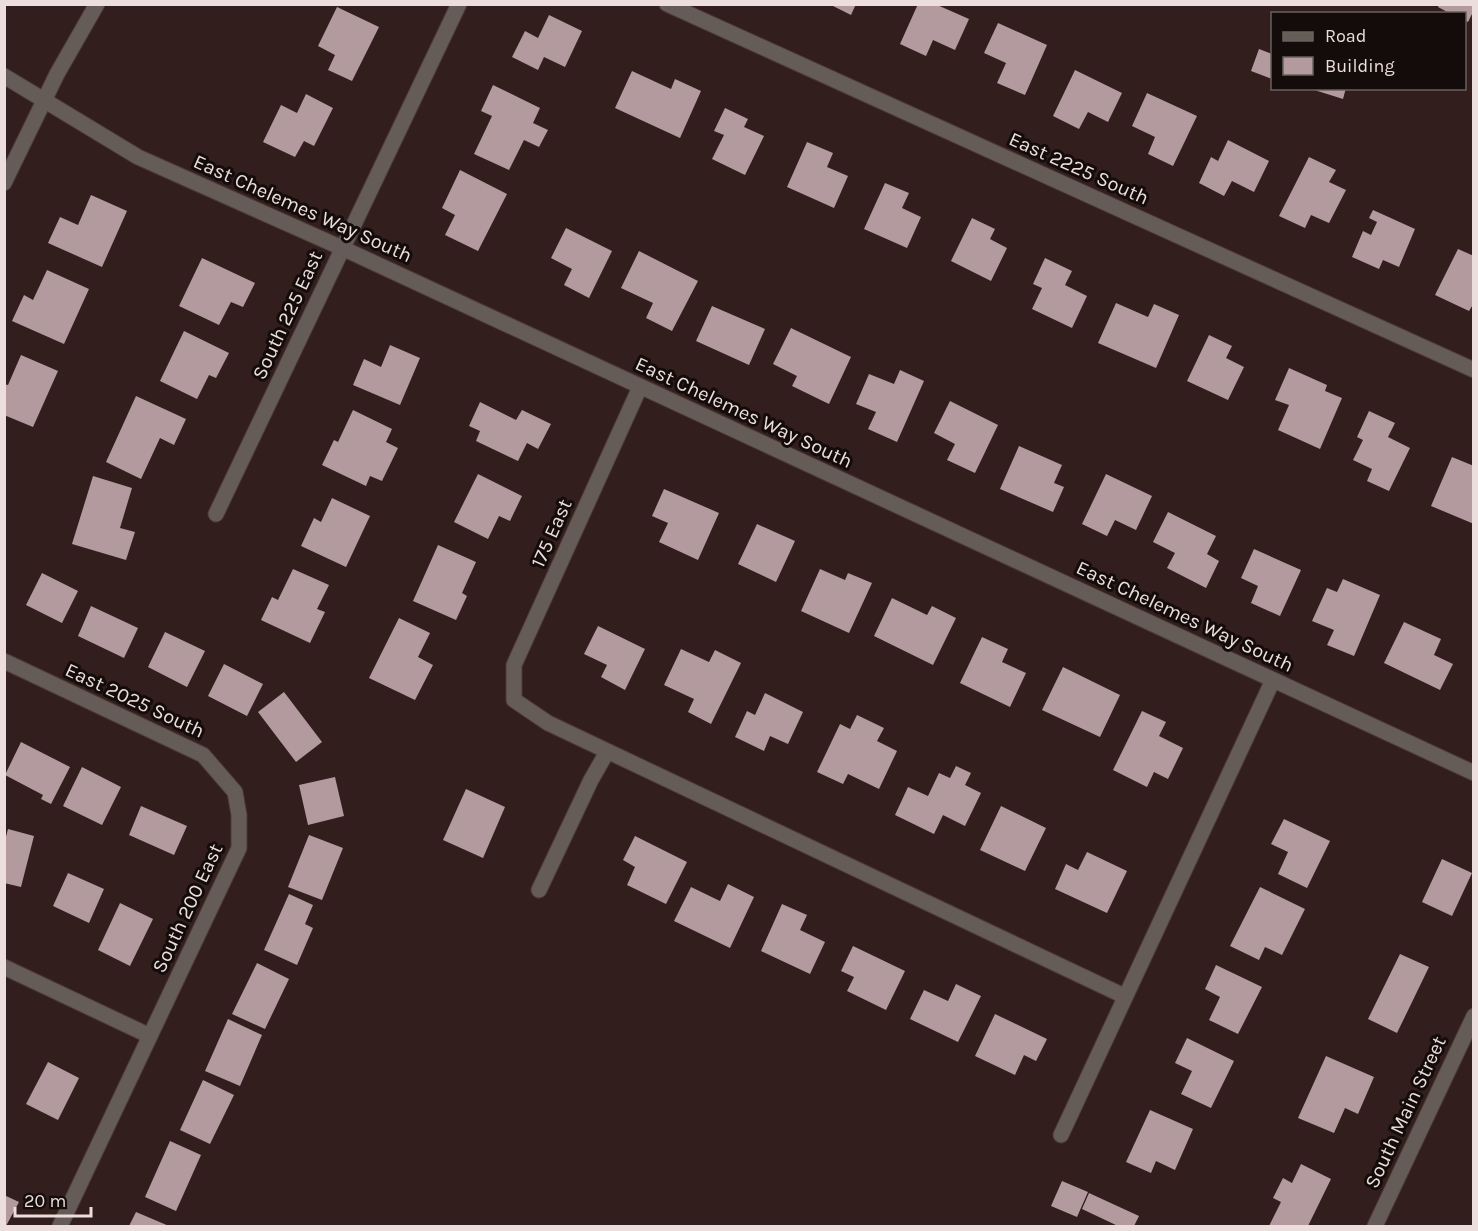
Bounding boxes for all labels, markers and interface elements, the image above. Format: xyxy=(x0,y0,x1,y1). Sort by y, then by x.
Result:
legend xyxy=(1271,12,1466,90)
text: Road xyxy=(1325,25,1366,47)
text: Building xyxy=(1325,55,1395,77)
street label: East 2225 South xyxy=(1005,127,1152,210)
street label: East Chelemes Way South xyxy=(190,150,416,267)
street label: South 225 East xyxy=(248,247,327,383)
street label: East Chelemes Way South xyxy=(632,352,856,473)
street label: 175 East xyxy=(526,495,577,571)
street label: East Chelemes Way South xyxy=(1073,556,1297,677)
street label: East 2025 South xyxy=(62,658,208,743)
street label: South 200 East xyxy=(147,840,228,976)
street label: South Main Street xyxy=(1360,1032,1451,1192)
scale bar xyxy=(15,1180,92,1218)
text: 20 m xyxy=(24,1190,66,1212)

